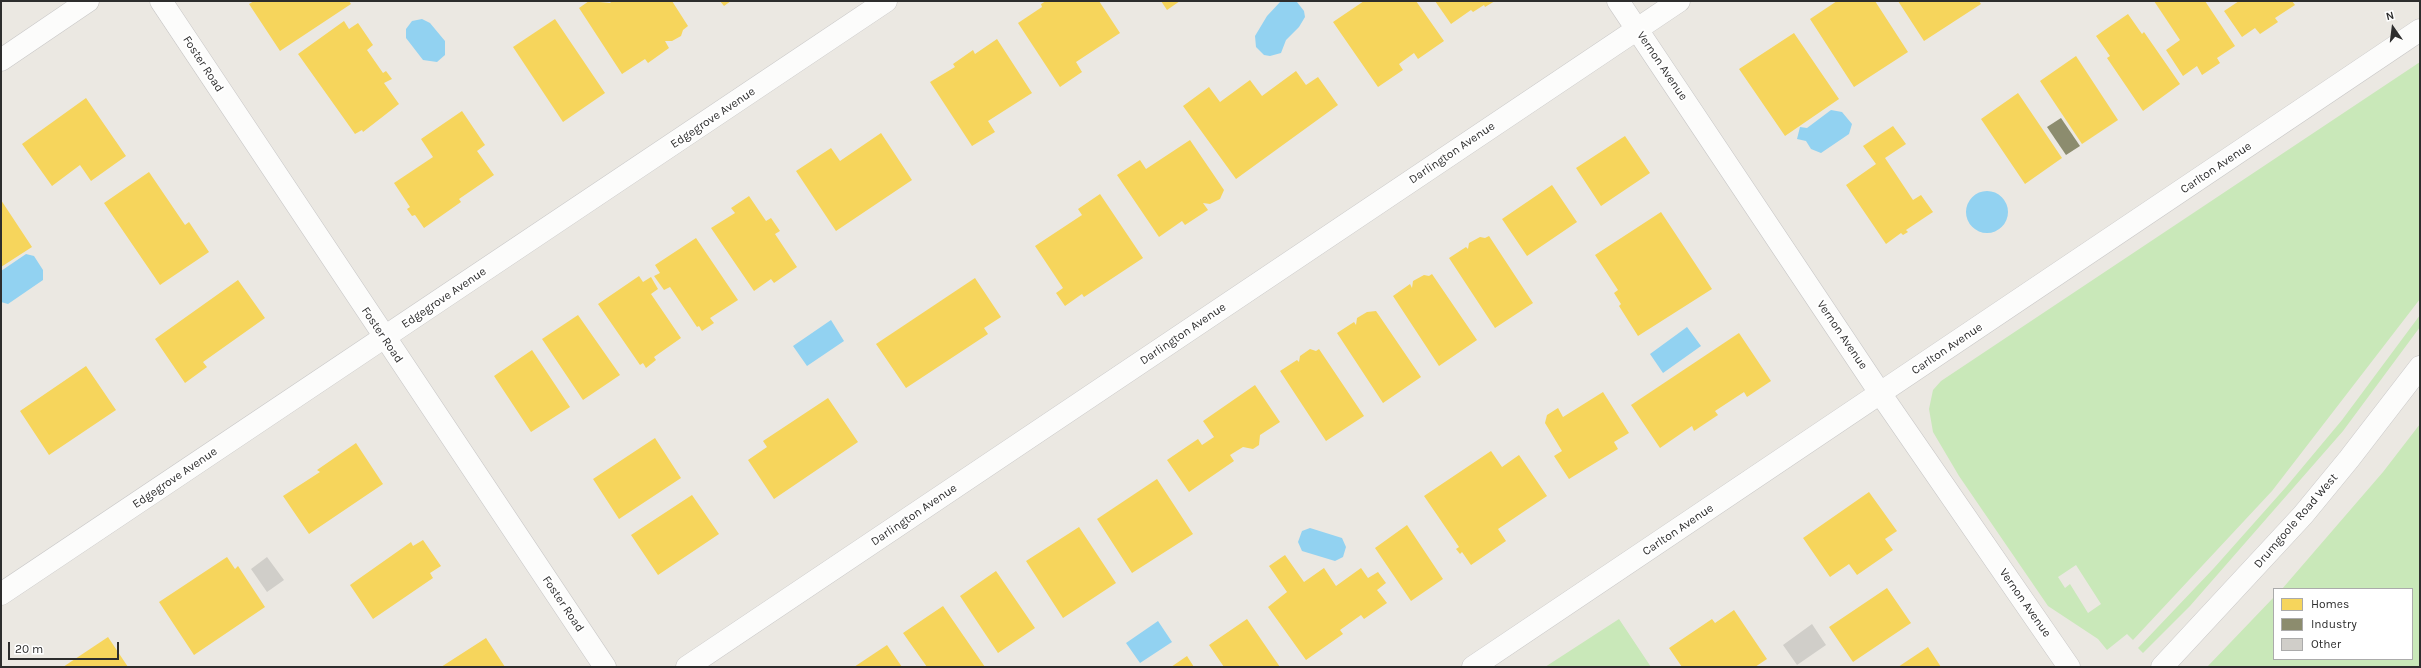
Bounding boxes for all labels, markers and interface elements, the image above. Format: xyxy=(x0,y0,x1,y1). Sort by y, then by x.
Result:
north arrow xyxy=(2373,8,2413,48)
text: N xyxy=(2385,9,2395,23)
street label: Vernon Avenue xyxy=(1634,29,1690,103)
street label: Foster Road xyxy=(179,33,227,95)
street label: Edgegrove Avenue xyxy=(668,84,758,152)
street label: Darlington Avenue xyxy=(1406,119,1498,187)
street label: Carlton Avenue xyxy=(2178,139,2254,197)
street label: Edgegrove Avenue xyxy=(399,264,489,332)
street label: Vernon Avenue xyxy=(1814,298,1870,372)
street label: Darlington Avenue xyxy=(1137,300,1229,368)
street label: Foster Road xyxy=(358,304,406,366)
street label: Carlton Avenue xyxy=(1909,320,1985,378)
street label: Edgegrove Avenue xyxy=(130,444,220,512)
street label: Drumgoole Road West xyxy=(2251,471,2341,571)
street label: Darlington Avenue xyxy=(868,481,960,549)
street label: Carlton Avenue xyxy=(1640,501,1716,559)
street label: Vernon Avenue xyxy=(1996,566,2054,640)
street label: Foster Road xyxy=(539,573,587,635)
legend xyxy=(2273,588,2413,660)
text: Homes xyxy=(2311,597,2349,611)
text: Industry xyxy=(2311,617,2357,631)
scale bar xyxy=(10,634,121,660)
text: Other xyxy=(2311,637,2341,651)
text: 20 m xyxy=(15,642,43,656)

